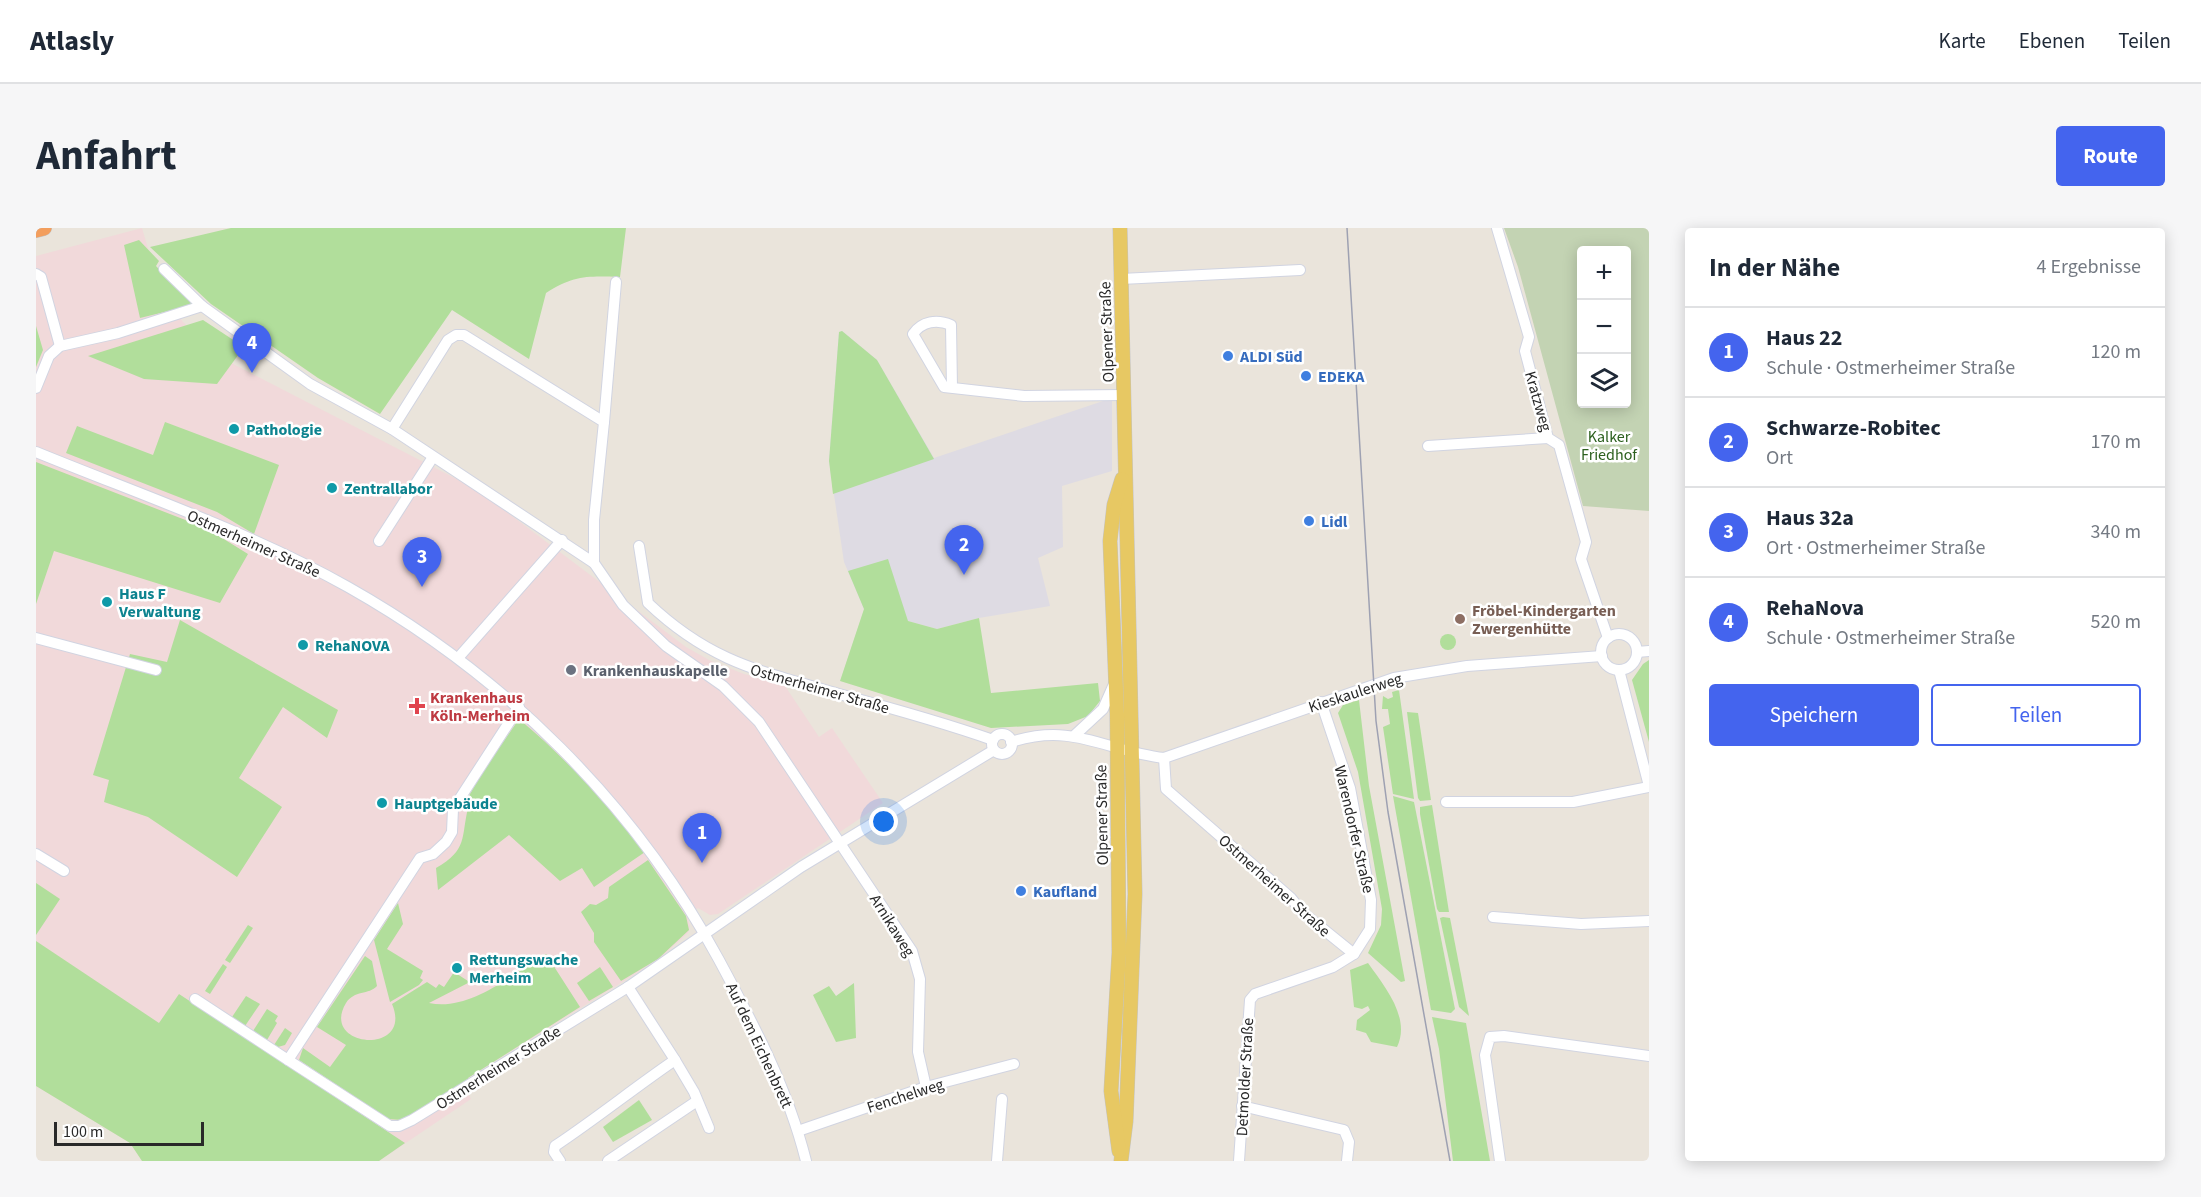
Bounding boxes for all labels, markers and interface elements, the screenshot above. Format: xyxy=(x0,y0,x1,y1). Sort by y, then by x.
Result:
text: Atlasly xyxy=(30,21,114,61)
text: Karte xyxy=(1939,26,1986,56)
text: Ebenen xyxy=(2019,26,2085,56)
text: Teilen xyxy=(2118,26,2171,56)
text: Anfahrt xyxy=(36,126,177,186)
button: Route xyxy=(2056,126,2165,186)
map controls xyxy=(1577,246,1631,408)
button: + xyxy=(1577,246,1631,300)
text: In der Nähe xyxy=(1709,249,1840,286)
text: 4 Ergebnisse xyxy=(2036,253,2141,281)
street label: Olpener Straße xyxy=(1094,281,1120,383)
button: − xyxy=(1577,300,1631,354)
text: Haus 22 xyxy=(1766,322,1842,354)
pin: 4 xyxy=(232,324,272,373)
text: 1 xyxy=(1723,338,1734,366)
text: 120 m xyxy=(2091,338,2141,366)
place label: ALDI Süd xyxy=(1239,346,1303,368)
marker: ALDI Süd xyxy=(1221,349,1235,363)
button: layers xyxy=(1577,354,1631,408)
text: Schule · Ostmerheimer Straße xyxy=(1766,354,2015,382)
place label: EDEKA xyxy=(1318,366,1365,388)
marker: EDEKA xyxy=(1299,369,1313,383)
street label: Kratzweg xyxy=(1519,369,1557,434)
text: Schwarze-Robitec xyxy=(1766,412,1941,444)
place label: Pathologie xyxy=(246,419,322,441)
marker: Pathologie xyxy=(227,422,241,436)
park label: Kalker Friedhof xyxy=(1581,426,1638,466)
text: 2 xyxy=(1723,428,1734,456)
text: 170 m xyxy=(2091,428,2141,456)
text: Ort xyxy=(1766,444,1793,472)
place label: Zentrallabor xyxy=(344,478,433,500)
marker: Zentrallabor xyxy=(325,481,339,495)
text: Haus 32a xyxy=(1766,502,1854,534)
street label: Ostmerheimer Straße xyxy=(183,505,324,583)
place label: Lidl xyxy=(1321,511,1348,533)
marker: Lidl xyxy=(1302,514,1316,528)
text: 3 xyxy=(1723,518,1734,546)
text: 340 m xyxy=(2091,518,2141,546)
pin: 2 xyxy=(944,526,984,575)
text: Ort · Ostmerheimer Straße xyxy=(1766,534,1986,562)
pin: 3 xyxy=(402,538,442,587)
place label: Haus F Verwaltung xyxy=(118,583,201,623)
text: RehaNova xyxy=(1766,592,1864,624)
marker: Haus F Verwaltung xyxy=(100,595,114,609)
place label: Fröbel-Kindergarten Zwergenhütte xyxy=(1472,600,1616,640)
text: 4 xyxy=(1723,608,1734,636)
text: 520 m xyxy=(2091,608,2141,636)
marker: Fröbel-Kindergarten Zwergenhütte xyxy=(1453,612,1467,626)
text: Schule · Ostmerheimer Straße xyxy=(1766,624,2015,652)
place label: RehaNOVA xyxy=(315,635,391,657)
marker: RehaNOVA xyxy=(296,638,310,652)
street label: Ostmerheimer Straße xyxy=(748,659,892,719)
place label: Krankenhauskapelle xyxy=(583,660,728,682)
marker: Krankenhauskapelle xyxy=(564,663,578,677)
street label: Kieskaulerweg xyxy=(1306,667,1405,718)
button: Speichern xyxy=(1709,684,1919,746)
button: Teilen xyxy=(1931,684,2141,746)
place label: Krankenhaus Köln-Merheim xyxy=(430,687,530,727)
marker: Krankenhaus Köln-Merheim xyxy=(408,697,426,715)
street label: Warendorfer Straße xyxy=(1329,763,1379,895)
street label: Olpener Straße xyxy=(1090,764,1114,866)
place label: Hauptgebäude xyxy=(394,793,498,815)
marker: Hauptgebäude xyxy=(375,796,389,810)
your location xyxy=(869,807,898,836)
pin: 1 xyxy=(682,814,722,863)
street label: Ostmerheimer Straße xyxy=(1214,830,1335,942)
place label: Kaufland xyxy=(1033,881,1097,903)
marker: Kaufland xyxy=(1014,884,1028,898)
street label: Arnikaweg xyxy=(864,890,920,961)
place label: Rettungswache Merheim xyxy=(469,949,578,989)
marker: Rettungswache Merheim xyxy=(450,961,464,975)
street label: Auf dem Eichenbrett xyxy=(720,979,798,1112)
street label: Detmolder Straße xyxy=(1231,1017,1259,1137)
street label: Ostmerheimer Straße xyxy=(432,1020,565,1115)
street label: Fenchelweg xyxy=(864,1073,947,1119)
scale bar xyxy=(54,1119,204,1146)
text: 100 m xyxy=(63,1121,103,1143)

